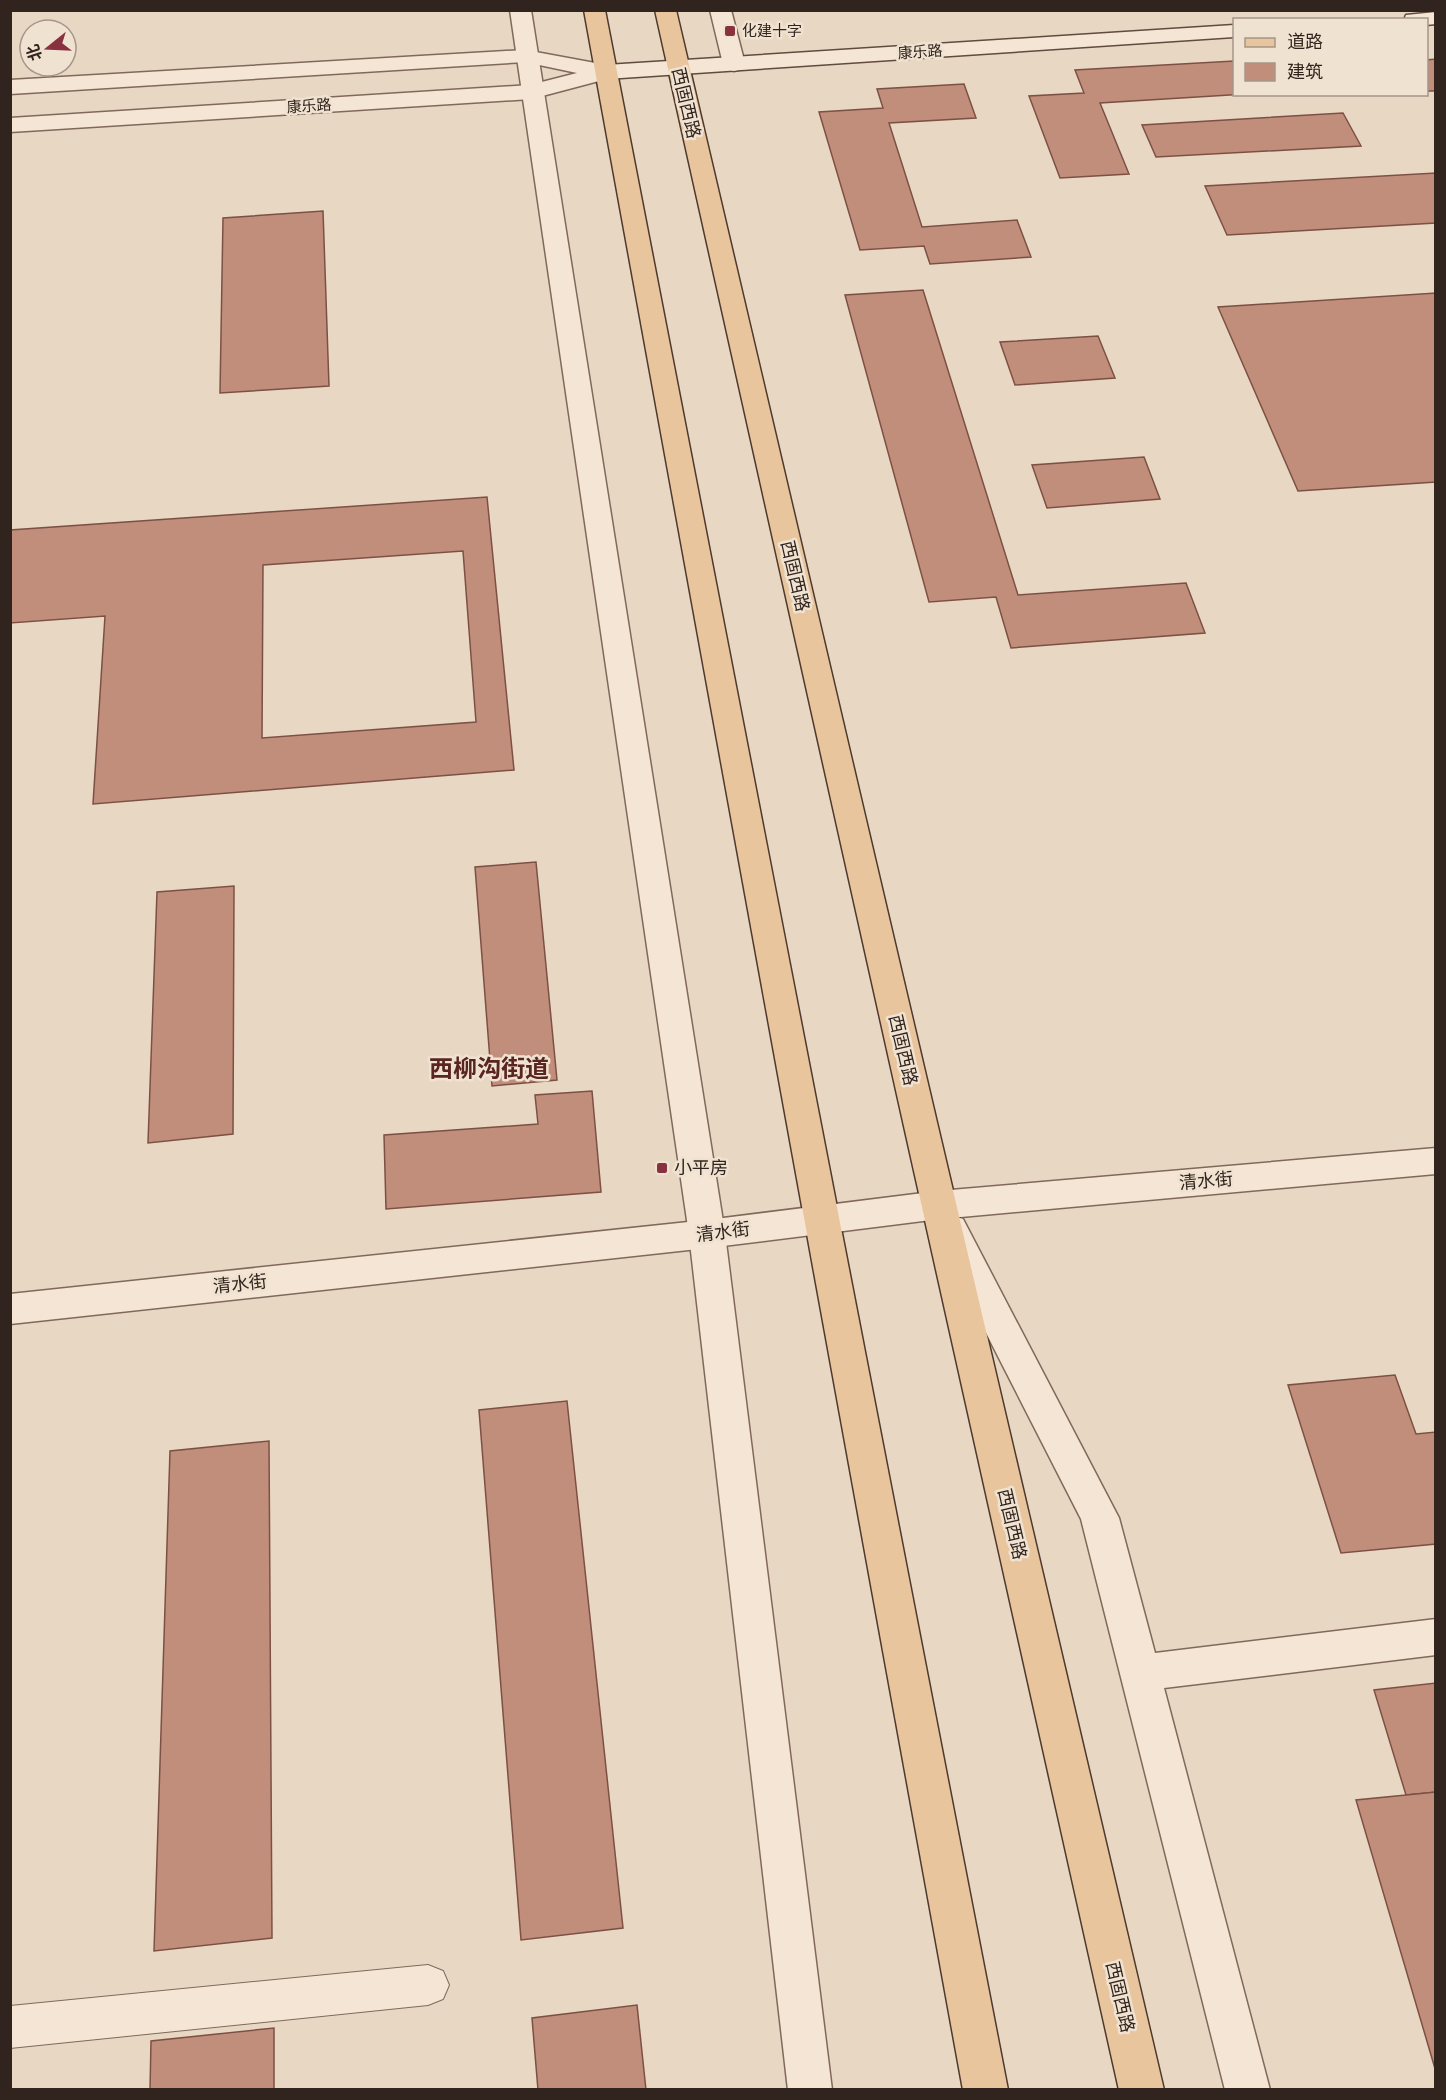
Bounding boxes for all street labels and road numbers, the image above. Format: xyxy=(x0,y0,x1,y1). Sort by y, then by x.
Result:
street label: 康乐路 xyxy=(897,42,943,62)
street label: 西固西路 xyxy=(668,66,704,140)
street label: 康乐路 xyxy=(286,96,332,116)
street label: 西固西路 xyxy=(777,539,813,613)
street label: 西固西路 xyxy=(885,1013,921,1087)
street label: 清水街 xyxy=(1178,1169,1234,1193)
street label: 清水街 xyxy=(695,1219,751,1245)
street label: 清水街 xyxy=(212,1271,268,1297)
street label: 西固西路 xyxy=(994,1487,1030,1561)
street label: 西固西路 xyxy=(1102,1960,1138,2034)

